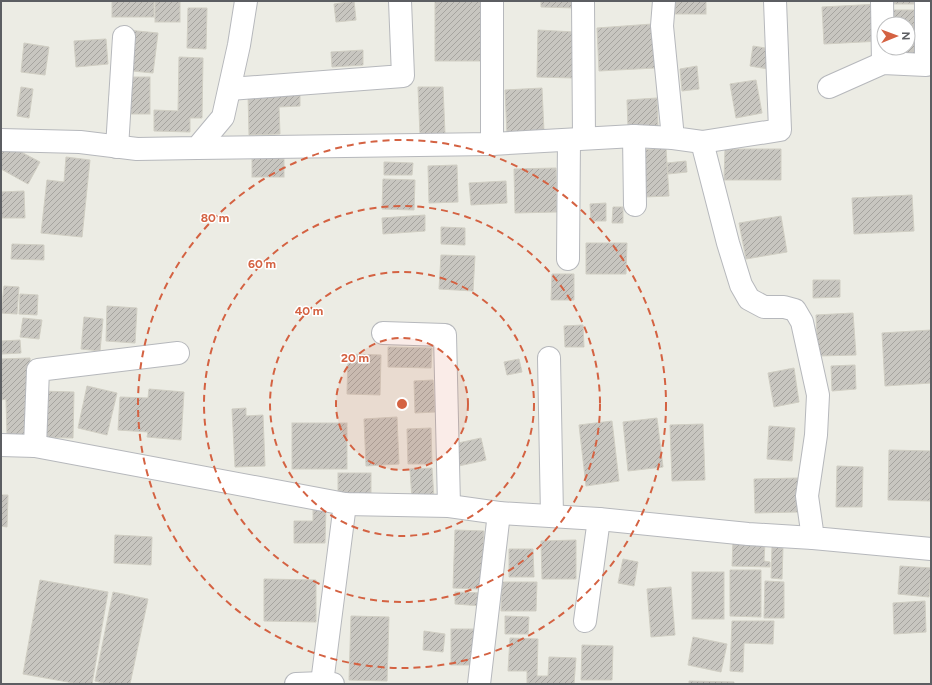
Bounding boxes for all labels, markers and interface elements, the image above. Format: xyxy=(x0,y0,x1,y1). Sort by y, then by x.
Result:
north arrow xyxy=(876,16,916,56)
text: N xyxy=(899,31,912,40)
text: 80 m xyxy=(201,211,229,225)
text: 60 m xyxy=(248,257,276,271)
text: 40 m xyxy=(295,304,323,318)
text: 20 m xyxy=(341,351,369,365)
centre of rings xyxy=(395,397,409,411)

